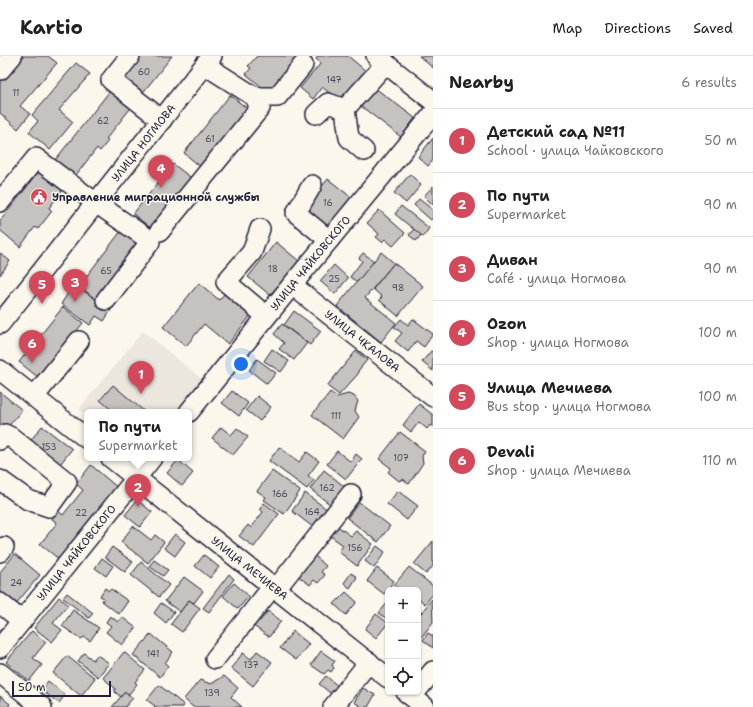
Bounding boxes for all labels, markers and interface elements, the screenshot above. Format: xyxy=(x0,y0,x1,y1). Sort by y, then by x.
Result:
text: Kartio xyxy=(20,15,83,40)
text: Map xyxy=(553,19,583,37)
text: Directions xyxy=(605,19,671,37)
text: Saved xyxy=(693,19,733,37)
house number: 60 xyxy=(138,66,150,78)
text: Nearby xyxy=(449,71,514,93)
house number: 147 xyxy=(326,74,342,86)
text: 6 results xyxy=(681,74,737,91)
house number: 11 xyxy=(12,87,20,99)
street label: УЛИЦА НОГМОВА xyxy=(108,101,179,185)
house number: 62 xyxy=(97,115,109,127)
text: Детский сад №11 xyxy=(487,122,625,142)
text: 1 xyxy=(459,132,465,149)
text: 50 m xyxy=(704,132,737,149)
house number: 61 xyxy=(205,133,215,145)
text: School · улица Чайковского xyxy=(487,142,664,159)
pin: 4 xyxy=(148,155,174,188)
text: По пути xyxy=(487,186,550,206)
public building icon: Управление миграционной службы xyxy=(29,187,49,207)
place label: Управление миграционной службы xyxy=(52,190,260,205)
text: 2 xyxy=(457,196,467,213)
text: 90 m xyxy=(703,196,737,213)
house number: 16 xyxy=(323,197,333,209)
text: Supermarket xyxy=(487,206,566,223)
street label: УЛИЦА ЧАЙКОВСКОГО xyxy=(267,212,354,314)
text: Диван xyxy=(487,250,538,270)
text: 3 xyxy=(457,260,467,277)
text: 90 m xyxy=(703,260,737,277)
house number: 18 xyxy=(268,263,278,275)
house number: 65 xyxy=(100,265,112,277)
pin: 3 xyxy=(62,269,88,302)
text: Café · улица Ногмова xyxy=(487,270,626,287)
pin: 5 xyxy=(29,271,55,304)
house number: 25 xyxy=(328,273,340,285)
house number: 98 xyxy=(392,282,404,294)
street label: УЛИЦА ЧКАЛОВА xyxy=(322,306,403,376)
text: Ozon xyxy=(487,314,527,334)
text: 4 xyxy=(457,324,467,341)
text: 100 m xyxy=(698,324,737,341)
pin: 6 xyxy=(19,330,45,363)
text: Shop · улица Ногмова xyxy=(487,334,629,351)
your location xyxy=(231,354,251,374)
pin: 1 xyxy=(128,361,154,394)
text: Улица Мечиева xyxy=(487,378,612,398)
text: 5 xyxy=(458,388,466,405)
text: 100 m xyxy=(698,388,737,405)
text: Bus stop · улица Ногмова xyxy=(487,398,651,415)
popup xyxy=(84,409,192,461)
house number: 111 xyxy=(331,410,341,422)
text: По пути xyxy=(98,417,161,437)
text: Supermarket xyxy=(98,437,178,454)
house number: 153 xyxy=(41,441,57,453)
text: Devali xyxy=(487,442,535,462)
house number: 107 xyxy=(393,452,409,464)
text: 6 xyxy=(457,452,467,469)
text: 110 m xyxy=(702,452,737,469)
text: Shop · улица Мечиева xyxy=(487,462,631,479)
pin: 2 xyxy=(125,474,151,507)
house number: 162 xyxy=(319,482,335,494)
house number: 166 xyxy=(272,488,288,500)
street label: УЛИЦА ЧАЙКОВСКОГО xyxy=(33,502,119,604)
house number: 164 xyxy=(304,506,320,518)
house number: 22 xyxy=(75,507,87,519)
street label: УЛИЦА МЕЧИЕВА xyxy=(208,533,291,603)
house number: 156 xyxy=(347,542,363,554)
house number: 24 xyxy=(10,577,22,589)
map controls xyxy=(385,587,421,695)
button: + xyxy=(385,587,421,623)
button: − xyxy=(385,623,421,659)
house number: 141 xyxy=(147,648,159,660)
house number: 137 xyxy=(243,659,259,671)
button: locate xyxy=(385,659,421,695)
scale bar xyxy=(12,679,111,698)
text: 50 m xyxy=(18,680,46,695)
house number: 139 xyxy=(204,687,220,699)

